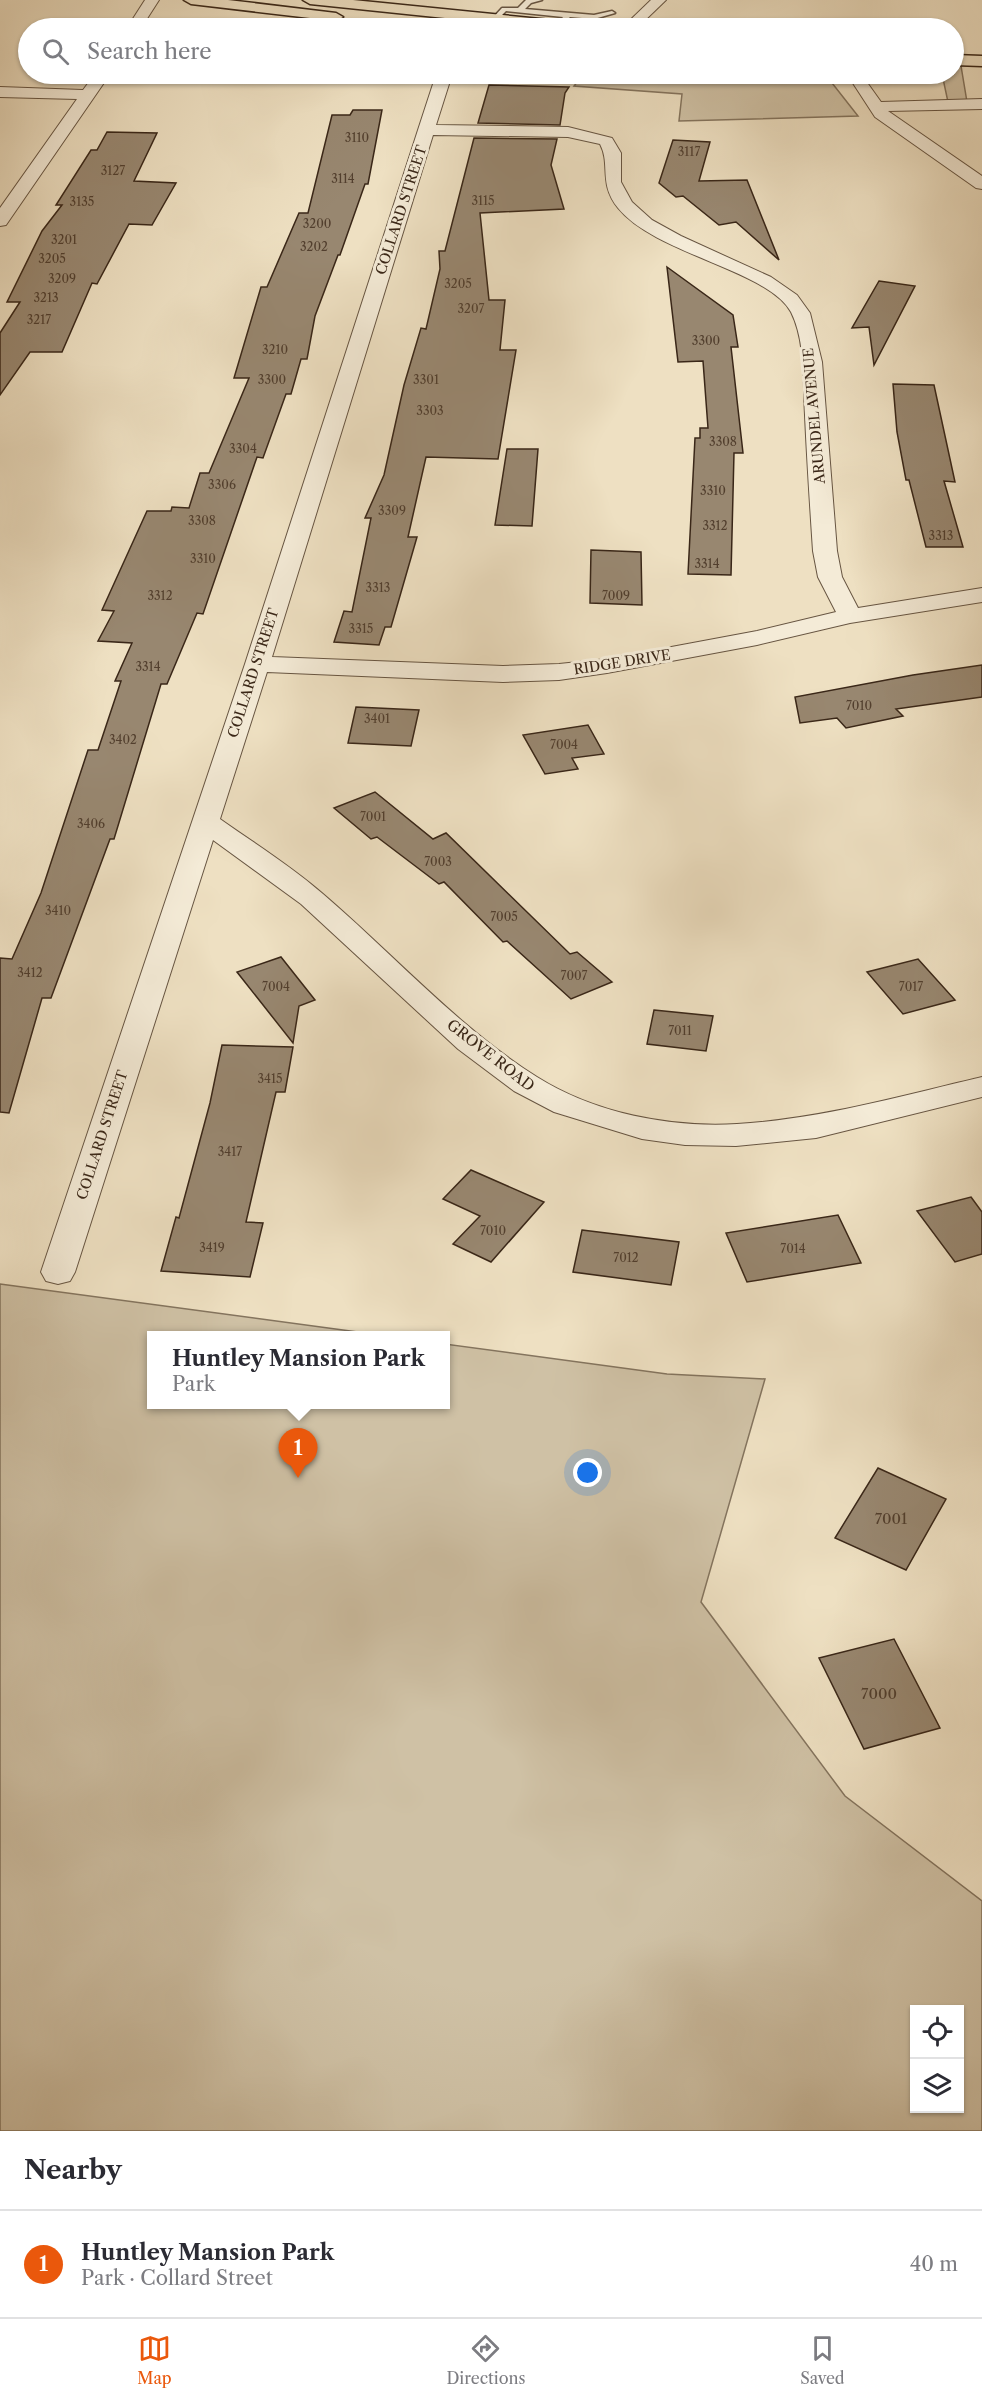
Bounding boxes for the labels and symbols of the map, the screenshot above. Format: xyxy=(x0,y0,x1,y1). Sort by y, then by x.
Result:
house number: 3110 xyxy=(345,130,369,145)
street label: COLLARD STREET xyxy=(372,142,431,277)
house number: 3117 xyxy=(678,144,700,159)
house number: 3127 xyxy=(101,163,125,178)
house number: 3114 xyxy=(331,171,355,186)
house number: 3115 xyxy=(471,193,495,208)
house number: 3135 xyxy=(70,194,94,209)
house number: 3200 xyxy=(303,216,331,231)
house number: 3201 xyxy=(51,232,77,247)
house number: 3202 xyxy=(300,239,328,254)
house number: 3205 xyxy=(38,251,66,266)
house number: 3209 xyxy=(48,271,76,286)
house number: 3205 xyxy=(444,276,472,291)
house number: 3213 xyxy=(33,290,59,305)
house number: 3207 xyxy=(457,301,485,316)
house number: 3217 xyxy=(27,312,51,327)
house number: 3300 xyxy=(692,333,720,348)
house number: 3210 xyxy=(262,342,288,357)
street label: ARUNDEL AVENUE xyxy=(799,347,829,486)
house number: 3300 xyxy=(258,372,286,387)
house number: 3301 xyxy=(413,372,439,387)
house number: 3303 xyxy=(416,403,444,418)
house number: 3308 xyxy=(709,434,737,449)
house number: 3304 xyxy=(229,441,257,456)
house number: 3306 xyxy=(208,477,236,492)
house number: 3310 xyxy=(700,483,726,498)
house number: 3309 xyxy=(378,503,406,518)
house number: 3308 xyxy=(188,513,216,528)
house number: 3312 xyxy=(702,518,728,533)
house number: 3313 xyxy=(929,528,953,543)
house number: 3310 xyxy=(190,551,216,566)
house number: 3314 xyxy=(694,556,720,571)
house number: 3313 xyxy=(366,580,390,595)
house number: 3312 xyxy=(147,588,173,603)
house number: 7009 xyxy=(602,588,630,603)
street label: COLLARD STREET xyxy=(224,605,283,740)
house number: 3315 xyxy=(349,621,373,636)
street label: RIDGE DRIVE xyxy=(572,645,672,679)
house number: 3314 xyxy=(135,659,161,674)
house number: 7010 xyxy=(846,698,872,713)
house number: 3401 xyxy=(364,711,390,726)
house number: 3402 xyxy=(109,732,137,747)
house number: 7004 xyxy=(550,737,578,752)
house number: 7001 xyxy=(360,809,386,824)
house number: 3406 xyxy=(77,816,105,831)
house number: 7003 xyxy=(424,854,452,869)
house number: 3410 xyxy=(45,903,71,918)
house number: 7005 xyxy=(490,909,518,924)
house number: 3412 xyxy=(17,965,43,980)
house number: 7007 xyxy=(560,968,588,983)
house number: 7004 xyxy=(262,979,290,994)
house number: 7017 xyxy=(899,979,923,994)
street label: GROVE ROAD xyxy=(443,1015,539,1095)
house number: 7011 xyxy=(668,1023,692,1038)
street label: COLLARD STREET xyxy=(73,1067,132,1202)
house number: 3415 xyxy=(257,1071,283,1086)
house number: 3417 xyxy=(218,1144,242,1159)
house number: 7010 xyxy=(480,1223,506,1238)
house number: 3419 xyxy=(199,1240,225,1255)
house number: 7014 xyxy=(780,1241,806,1256)
house number: 7012 xyxy=(613,1250,639,1265)
pin: 1 xyxy=(278,1428,318,1478)
your location xyxy=(573,1458,602,1487)
house number: 7001 xyxy=(875,1509,908,1528)
house number: 7000 xyxy=(861,1684,897,1703)

